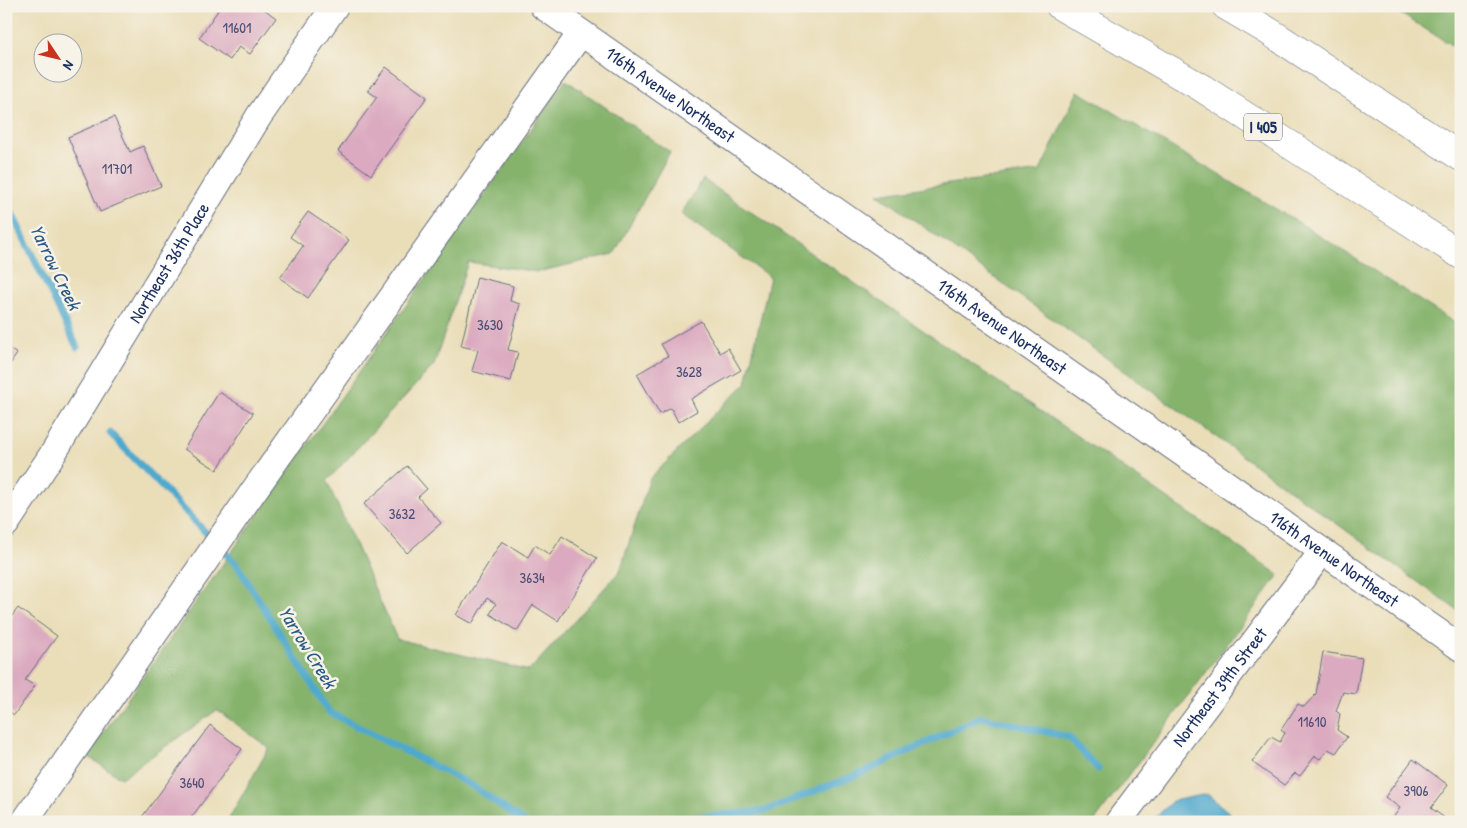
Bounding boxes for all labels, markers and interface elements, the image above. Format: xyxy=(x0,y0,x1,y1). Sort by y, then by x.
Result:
house number: 11601 xyxy=(222,17,252,38)
north arrow xyxy=(32,32,82,82)
street label: 116th Avenue Northeast xyxy=(600,40,741,149)
text: N xyxy=(59,57,79,75)
road number: I 405 xyxy=(1244,114,1282,140)
house number: 11701 xyxy=(102,158,132,179)
street label: Northeast 36th Place xyxy=(123,198,215,328)
water label: Yarrow Creek xyxy=(24,220,89,316)
street label: 116th Avenue Northeast xyxy=(932,272,1073,381)
house number: 3630 xyxy=(477,314,503,335)
house number: 3628 xyxy=(676,361,702,382)
house number: 3632 xyxy=(389,503,415,524)
street label: 116th Avenue Northeast xyxy=(1264,505,1405,613)
house number: 3634 xyxy=(519,567,545,588)
water label: Yarrow Creek xyxy=(273,601,345,695)
street label: Northeast 39th Street xyxy=(1166,621,1273,752)
house number: 11610 xyxy=(1297,711,1327,732)
house number: 3640 xyxy=(179,772,205,793)
house number: 3906 xyxy=(1404,780,1428,801)

